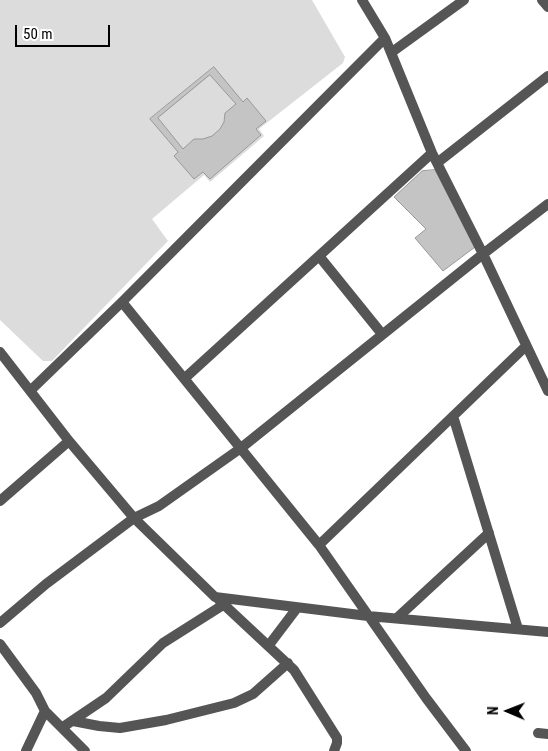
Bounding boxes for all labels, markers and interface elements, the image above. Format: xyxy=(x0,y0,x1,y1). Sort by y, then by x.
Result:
scale bar xyxy=(18,15,112,47)
text: 50 m xyxy=(23,25,53,43)
north arrow xyxy=(483,686,533,736)
text: N xyxy=(485,706,501,715)

